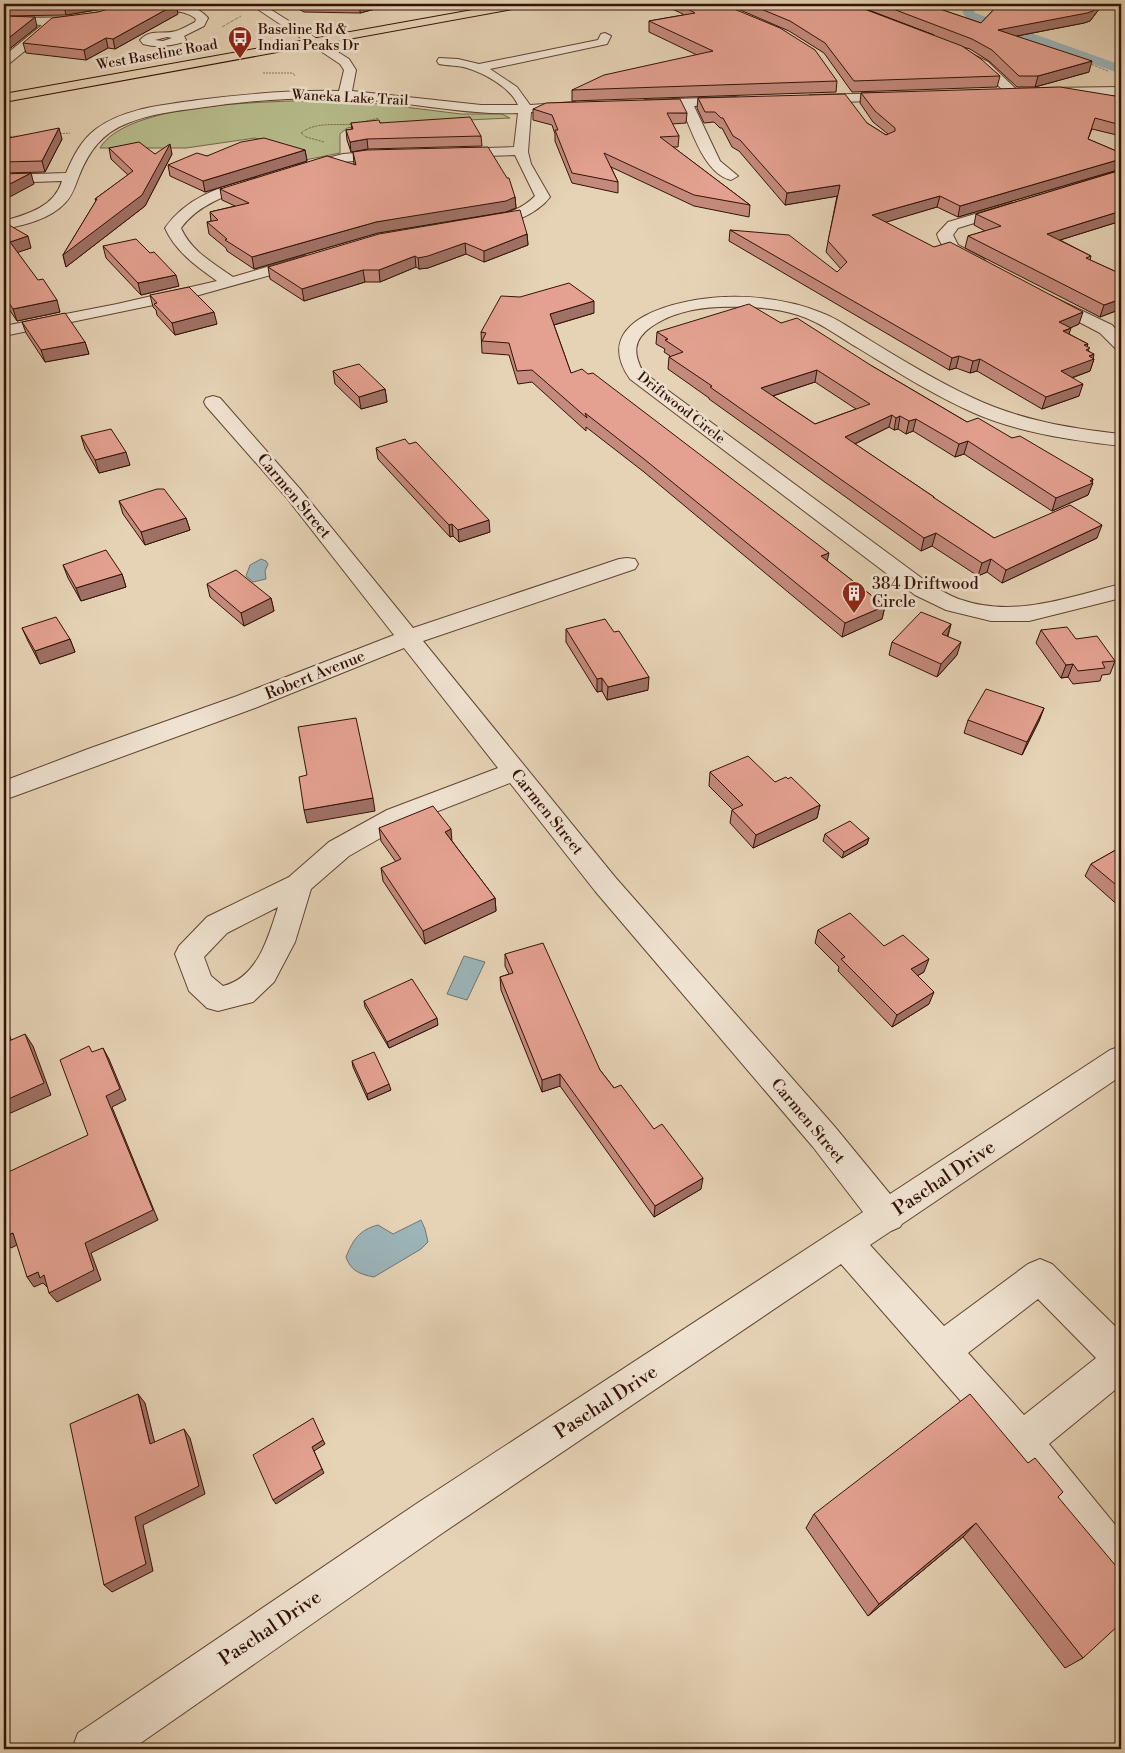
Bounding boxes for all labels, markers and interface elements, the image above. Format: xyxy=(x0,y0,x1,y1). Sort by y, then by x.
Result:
place label: Baseline Rd & Indian Peaks Dr xyxy=(257,21,359,55)
bus stop icon: Baseline Rd & Indian Peaks Dr xyxy=(227,25,253,59)
street label: West Baseline Road xyxy=(94,35,219,75)
street label: Waneka Lake Trail xyxy=(290,86,409,110)
street label: Driftwood Circle xyxy=(633,368,729,448)
street label: Carmen Street xyxy=(253,449,336,543)
place label: 384 Driftwood Circle xyxy=(872,574,979,612)
building icon: 384 Driftwood Circle xyxy=(841,580,867,614)
street label: Robert Avenue xyxy=(262,646,368,704)
street label: Carmen Street xyxy=(506,765,588,859)
street label: Carmen Street xyxy=(767,1074,850,1168)
street label: Paschal Drive xyxy=(888,1135,1000,1221)
street label: Paschal Drive xyxy=(550,1360,662,1444)
street label: Paschal Drive xyxy=(214,1585,326,1671)

